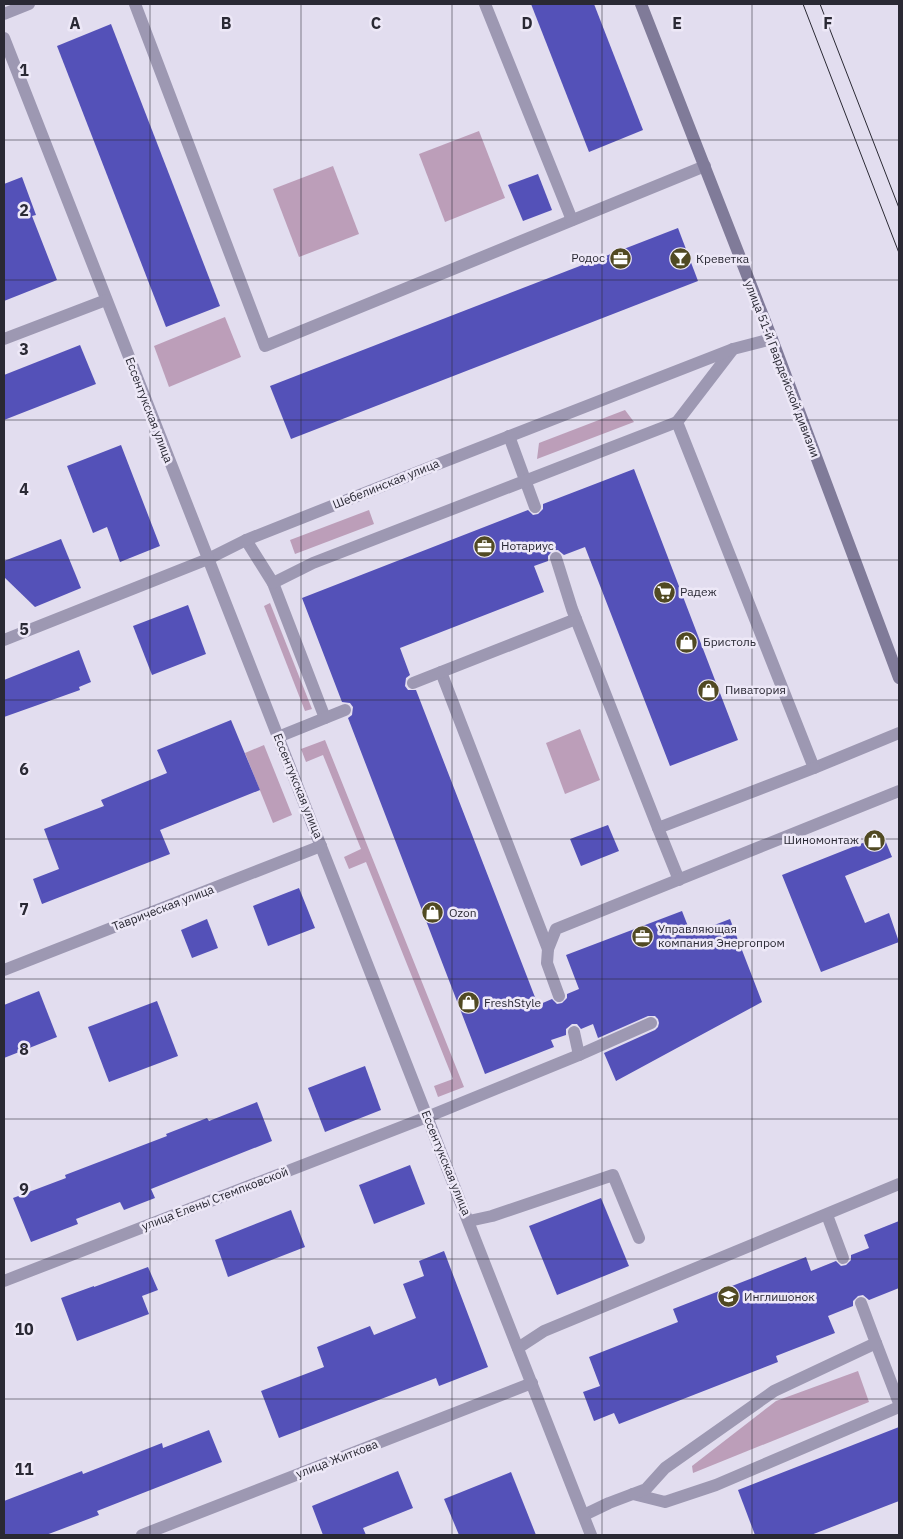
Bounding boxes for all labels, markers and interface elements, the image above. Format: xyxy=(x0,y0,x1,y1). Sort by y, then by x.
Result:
text: A xyxy=(70,13,81,33)
text: B xyxy=(221,13,232,33)
text: C xyxy=(371,13,381,33)
text: D xyxy=(521,13,533,33)
text: E xyxy=(672,13,682,33)
text: F xyxy=(823,13,833,33)
text: 1 xyxy=(19,60,29,80)
text: 2 xyxy=(19,200,29,220)
office icon: Родос xyxy=(609,246,633,270)
bar icon: Креветка xyxy=(668,247,692,271)
place label: Родос xyxy=(571,250,605,265)
place label: Креветка xyxy=(696,251,750,266)
street label: улица 51-й Гвардейской дивизии xyxy=(742,278,823,459)
text: 3 xyxy=(19,339,29,359)
street label: Ессентукская улица xyxy=(122,355,177,465)
street label: Шебелинская улица xyxy=(330,455,442,512)
text: 4 xyxy=(19,479,29,499)
office icon: Нотариус xyxy=(473,534,497,558)
place label: Нотариус xyxy=(501,538,554,553)
supermarket icon: Радеж xyxy=(652,580,676,604)
place label: Радеж xyxy=(680,584,717,599)
text: 5 xyxy=(19,619,29,639)
shop icon: Бристоль xyxy=(675,630,699,654)
place label: Бристоль xyxy=(703,634,756,649)
shop icon: Пиватория xyxy=(697,678,721,702)
place label: Пиватория xyxy=(725,682,786,697)
street label: Ессентукская улица xyxy=(271,731,327,841)
text: 6 xyxy=(19,759,29,779)
shop icon: Шиномонтаж xyxy=(863,828,887,852)
place label: Шиномонтаж xyxy=(783,832,859,847)
street label: Таврическая улица xyxy=(110,881,216,934)
text: 7 xyxy=(19,899,29,919)
shop icon: Ozon xyxy=(421,901,445,925)
place label: Ozon xyxy=(449,905,476,920)
place label: Управляющая компания Энергопром xyxy=(658,921,785,950)
office icon: Управляющая компания Энергопром xyxy=(630,924,654,948)
shop icon: FreshStyle xyxy=(456,991,480,1015)
place label: FreshStyle xyxy=(484,995,541,1010)
text: 8 xyxy=(19,1039,29,1059)
street label: Ессентукская улица xyxy=(419,1108,475,1218)
street label: улица Елены Стемпковской xyxy=(139,1164,290,1233)
text: 9 xyxy=(19,1179,29,1199)
school or university icon: Инглишонок xyxy=(716,1285,740,1309)
place label: Инглишонок xyxy=(744,1289,815,1304)
text: 10 xyxy=(14,1319,34,1339)
street label: улица Житкова xyxy=(294,1436,380,1481)
text: 11 xyxy=(14,1459,34,1479)

